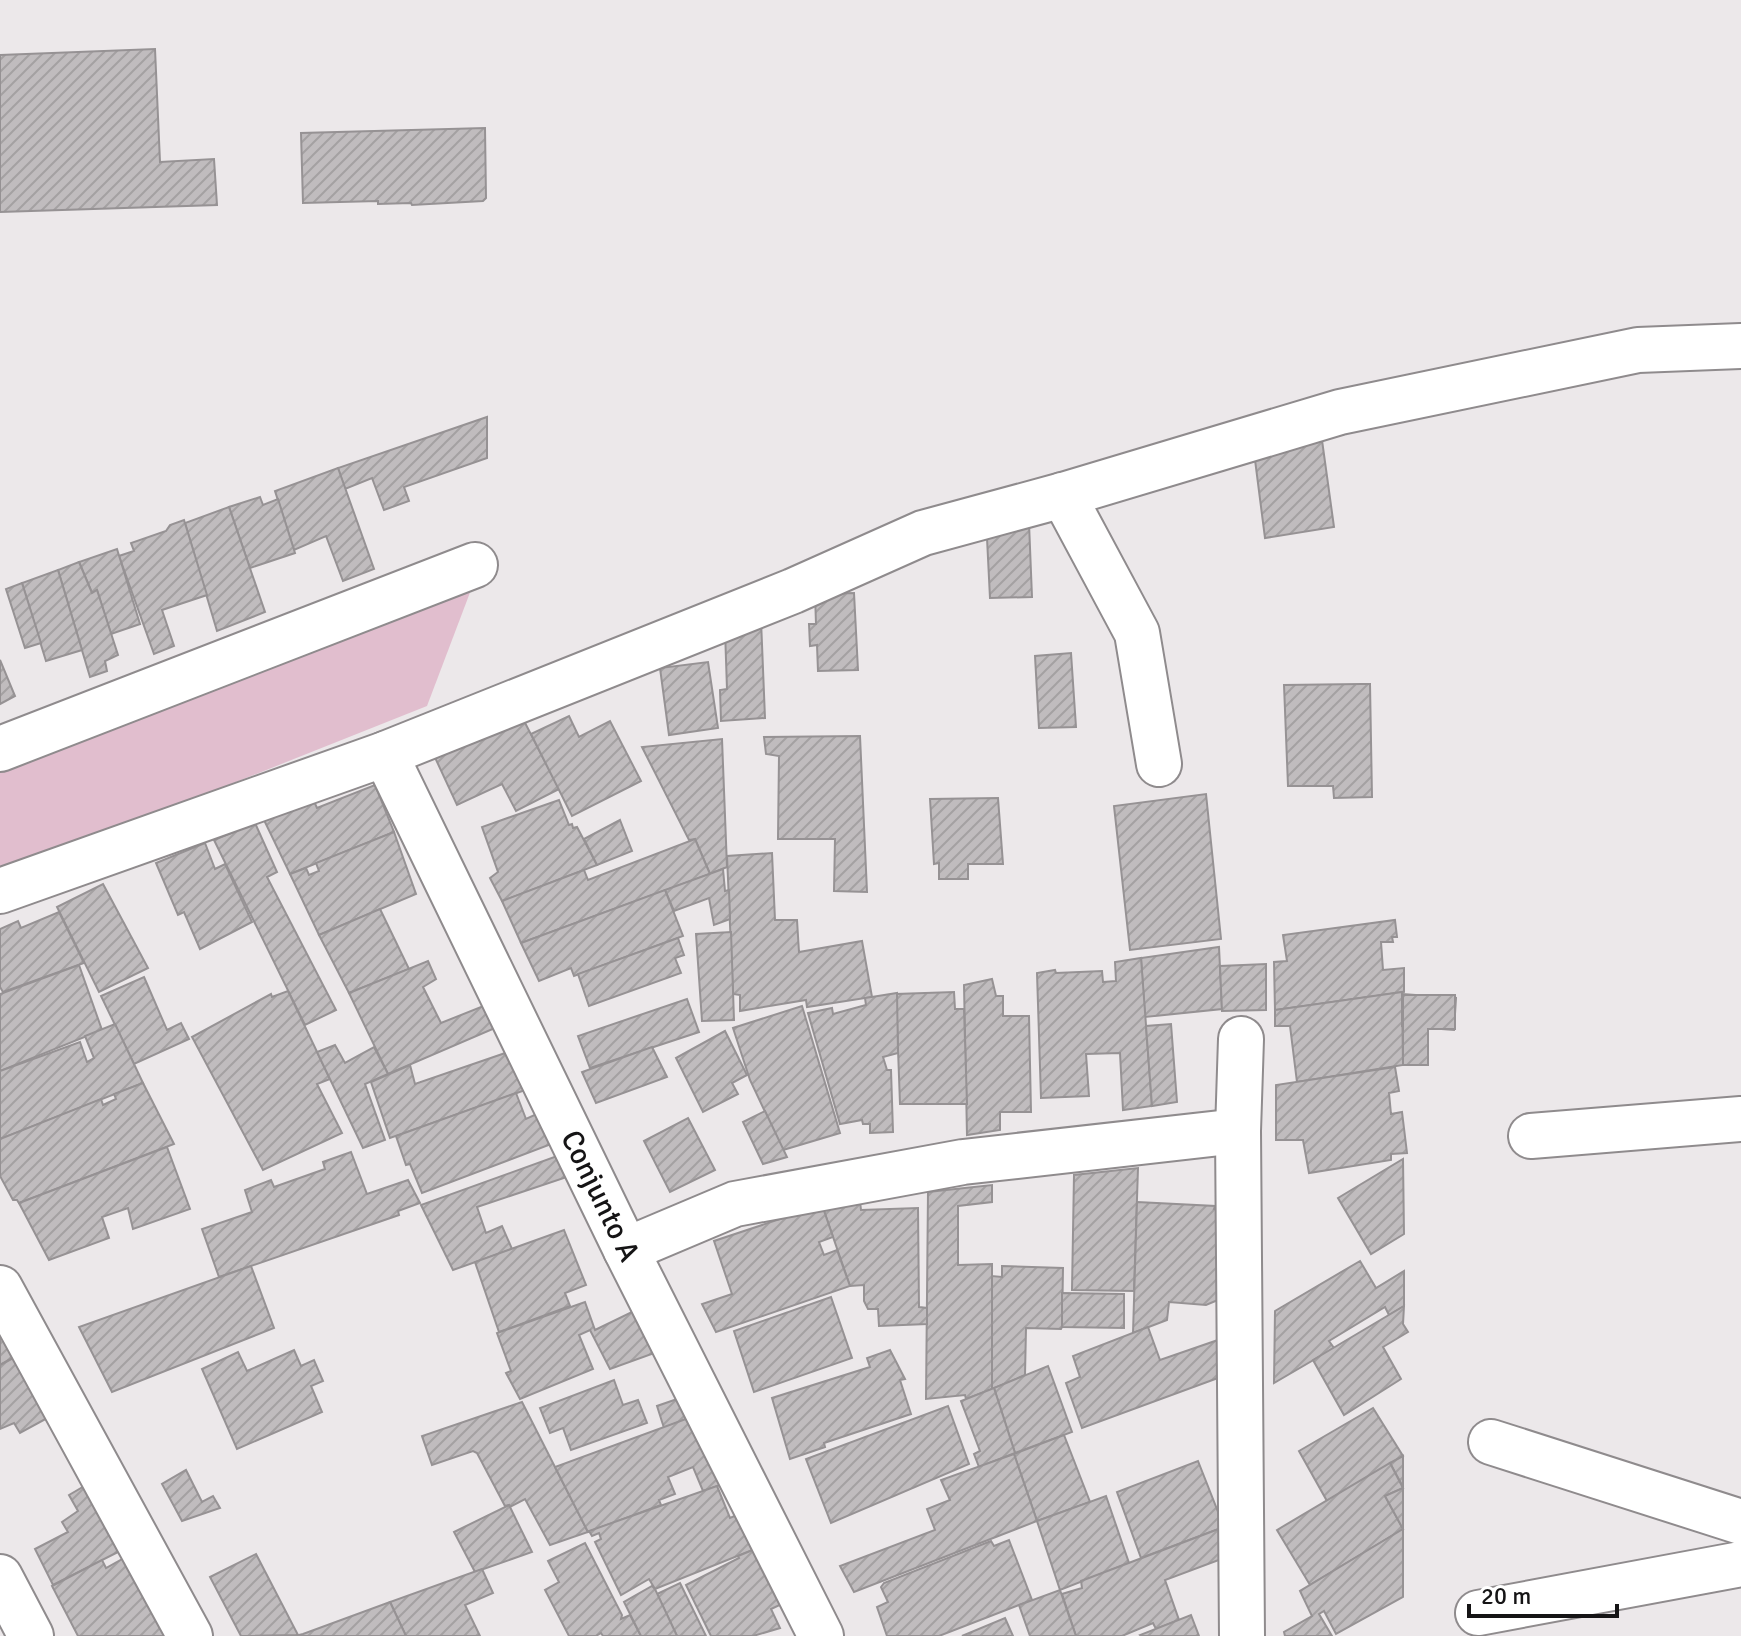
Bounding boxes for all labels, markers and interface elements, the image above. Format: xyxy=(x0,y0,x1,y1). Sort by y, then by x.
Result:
street label: Conjunto A xyxy=(552,1124,648,1268)
scale bar xyxy=(1469,1568,1617,1618)
text: 20 m xyxy=(1481,1581,1531,1611)

